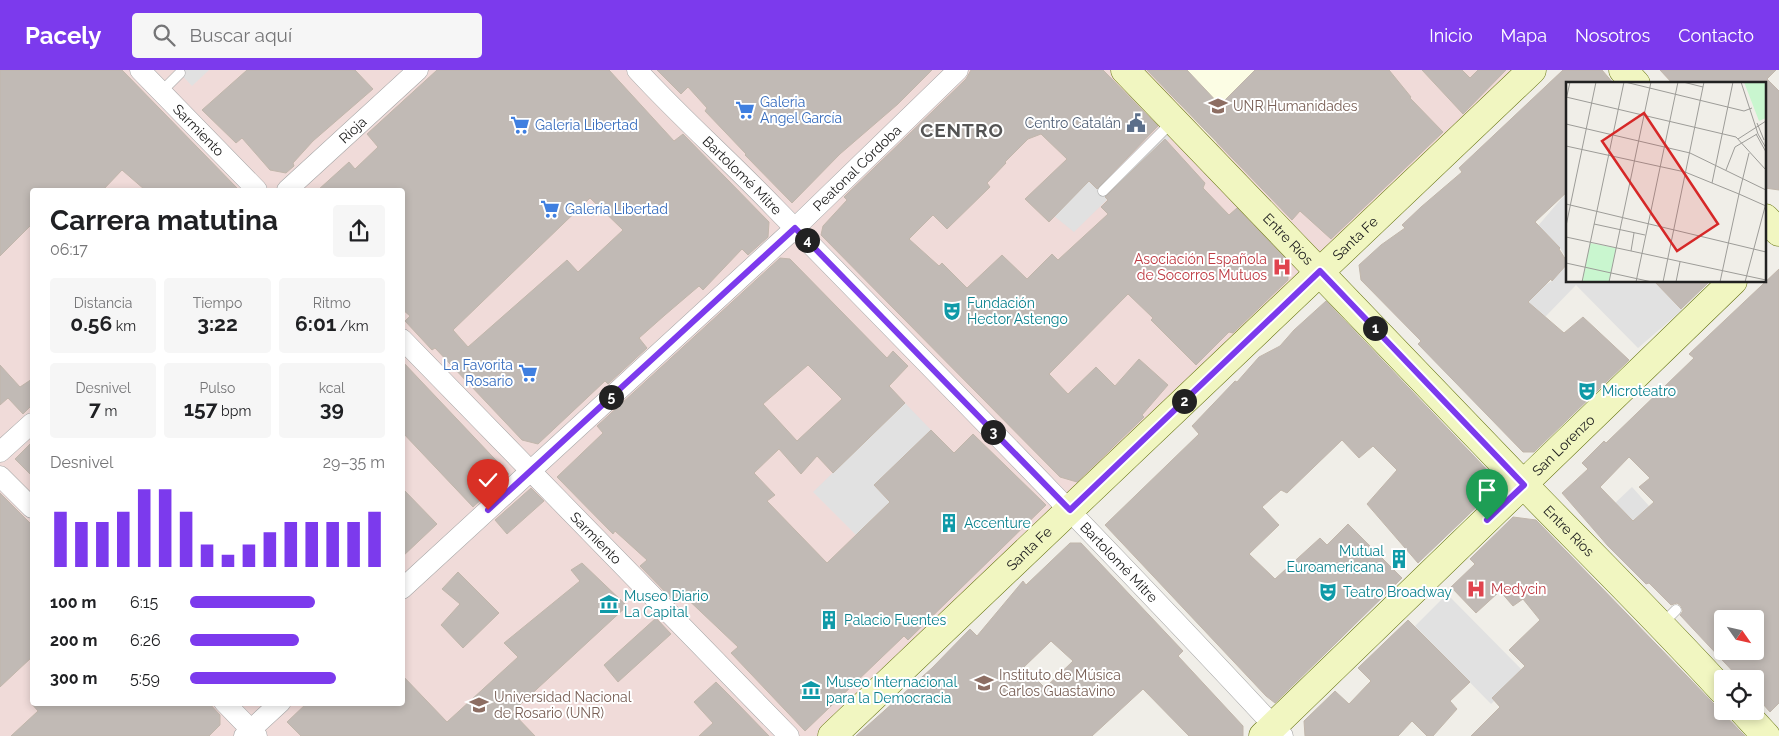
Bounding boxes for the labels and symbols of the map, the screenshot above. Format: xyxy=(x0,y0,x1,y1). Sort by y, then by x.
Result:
inset map xyxy=(1566,82,1766,282)
place label: Galeria Angel García xyxy=(760,94,842,126)
school or university icon: UNR Humanidades xyxy=(1207,95,1229,117)
place label: UNR Humanidades xyxy=(1233,98,1358,114)
supermarket icon: Galeria Angel García xyxy=(734,99,756,121)
street label: Sarmiento xyxy=(170,101,227,159)
public building icon: Centro Catalán xyxy=(1125,112,1147,134)
street label: Rioja xyxy=(336,113,370,146)
supermarket icon: Galeria Libertad xyxy=(509,114,531,136)
place label: Centro Catalán xyxy=(1025,115,1121,131)
place label: Galeria Libertad xyxy=(535,117,638,133)
district label: CENTRO xyxy=(920,119,1004,141)
street label: Peatonal Córdoba xyxy=(810,122,904,214)
street label: Bartolomé Mitre xyxy=(699,133,785,218)
supermarket icon: Galería Libertad xyxy=(539,198,561,220)
place label: Galería Libertad xyxy=(565,201,668,217)
street label: Entre Ríos xyxy=(1260,210,1317,268)
street label: Santa Fe xyxy=(1329,213,1381,263)
pin: 4 xyxy=(794,228,820,252)
place label: Asociación Española de Socorros Mutuos xyxy=(1134,251,1267,283)
hospital icon: Asociación Española de Socorros Mutuos xyxy=(1271,256,1293,278)
place label: Fundación Hector Astengo xyxy=(967,295,1068,327)
theatre icon: Fundación Hector Astengo xyxy=(941,300,963,322)
pin: 1 xyxy=(1362,316,1388,340)
place label: La Favorita Rosario xyxy=(443,357,513,389)
supermarket icon: La Favorita Rosario xyxy=(517,362,539,384)
theatre icon: Microteatro xyxy=(1576,380,1598,402)
place label: Microteatro xyxy=(1602,383,1676,399)
pin: 5 xyxy=(598,384,624,410)
pin: 2 xyxy=(1172,388,1196,414)
street label: San Lorenzo xyxy=(1529,412,1598,479)
pin: 3 xyxy=(980,420,1006,444)
pin xyxy=(467,459,509,510)
pin xyxy=(1466,469,1508,520)
street label: Entre Ríos xyxy=(1540,502,1598,560)
street label: Sarmiento xyxy=(567,509,625,567)
building icon: Accenture xyxy=(938,512,960,534)
place label: Accenture xyxy=(964,515,1031,531)
street label: Bartolomé Mitre xyxy=(1077,519,1161,606)
street label: Santa Fe xyxy=(1003,523,1055,574)
place label: Mutual Euroamericana xyxy=(1287,543,1384,575)
building icon: Mutual Euroamericana xyxy=(1388,548,1410,570)
hospital icon: Medycin xyxy=(1465,578,1487,600)
theatre icon: Teatro Broadway xyxy=(1317,581,1339,603)
place label: Medycin xyxy=(1491,581,1546,597)
place label: Teatro Broadway xyxy=(1343,584,1452,600)
place label: Museo Diario La Capital xyxy=(624,588,708,620)
museum icon: Museo Diario La Capital xyxy=(598,593,620,615)
building icon: Palacio Fuentes xyxy=(818,609,840,631)
north arrow xyxy=(1714,610,1764,660)
place label: Palacio Fuentes xyxy=(844,612,947,628)
place label: Instituto de Música Carlos Guastavino xyxy=(999,667,1121,699)
school or university icon: Instituto de Música Carlos Guastavino xyxy=(973,672,995,694)
place label: Museo Internacional para la Democracia xyxy=(826,674,957,706)
museum icon: Museo Internacional para la Democracia xyxy=(800,679,822,701)
place label: Universidad Nacional de Rosario (UNR) xyxy=(494,689,632,721)
school or university icon: Universidad Nacional de Rosario (UNR) xyxy=(468,694,490,716)

